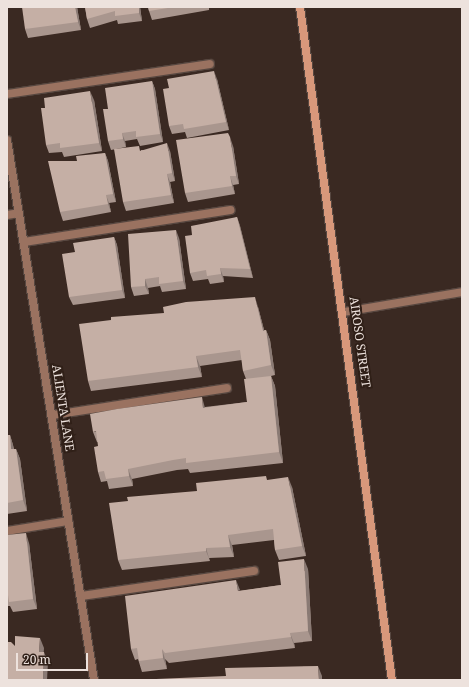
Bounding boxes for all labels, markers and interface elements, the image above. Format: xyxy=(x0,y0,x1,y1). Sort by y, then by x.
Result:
street label: AIROSO STREET xyxy=(346,296,374,388)
street label: ALIENTA LANE xyxy=(49,364,77,452)
scale bar xyxy=(18,645,90,671)
text: 20 m xyxy=(23,651,51,668)

